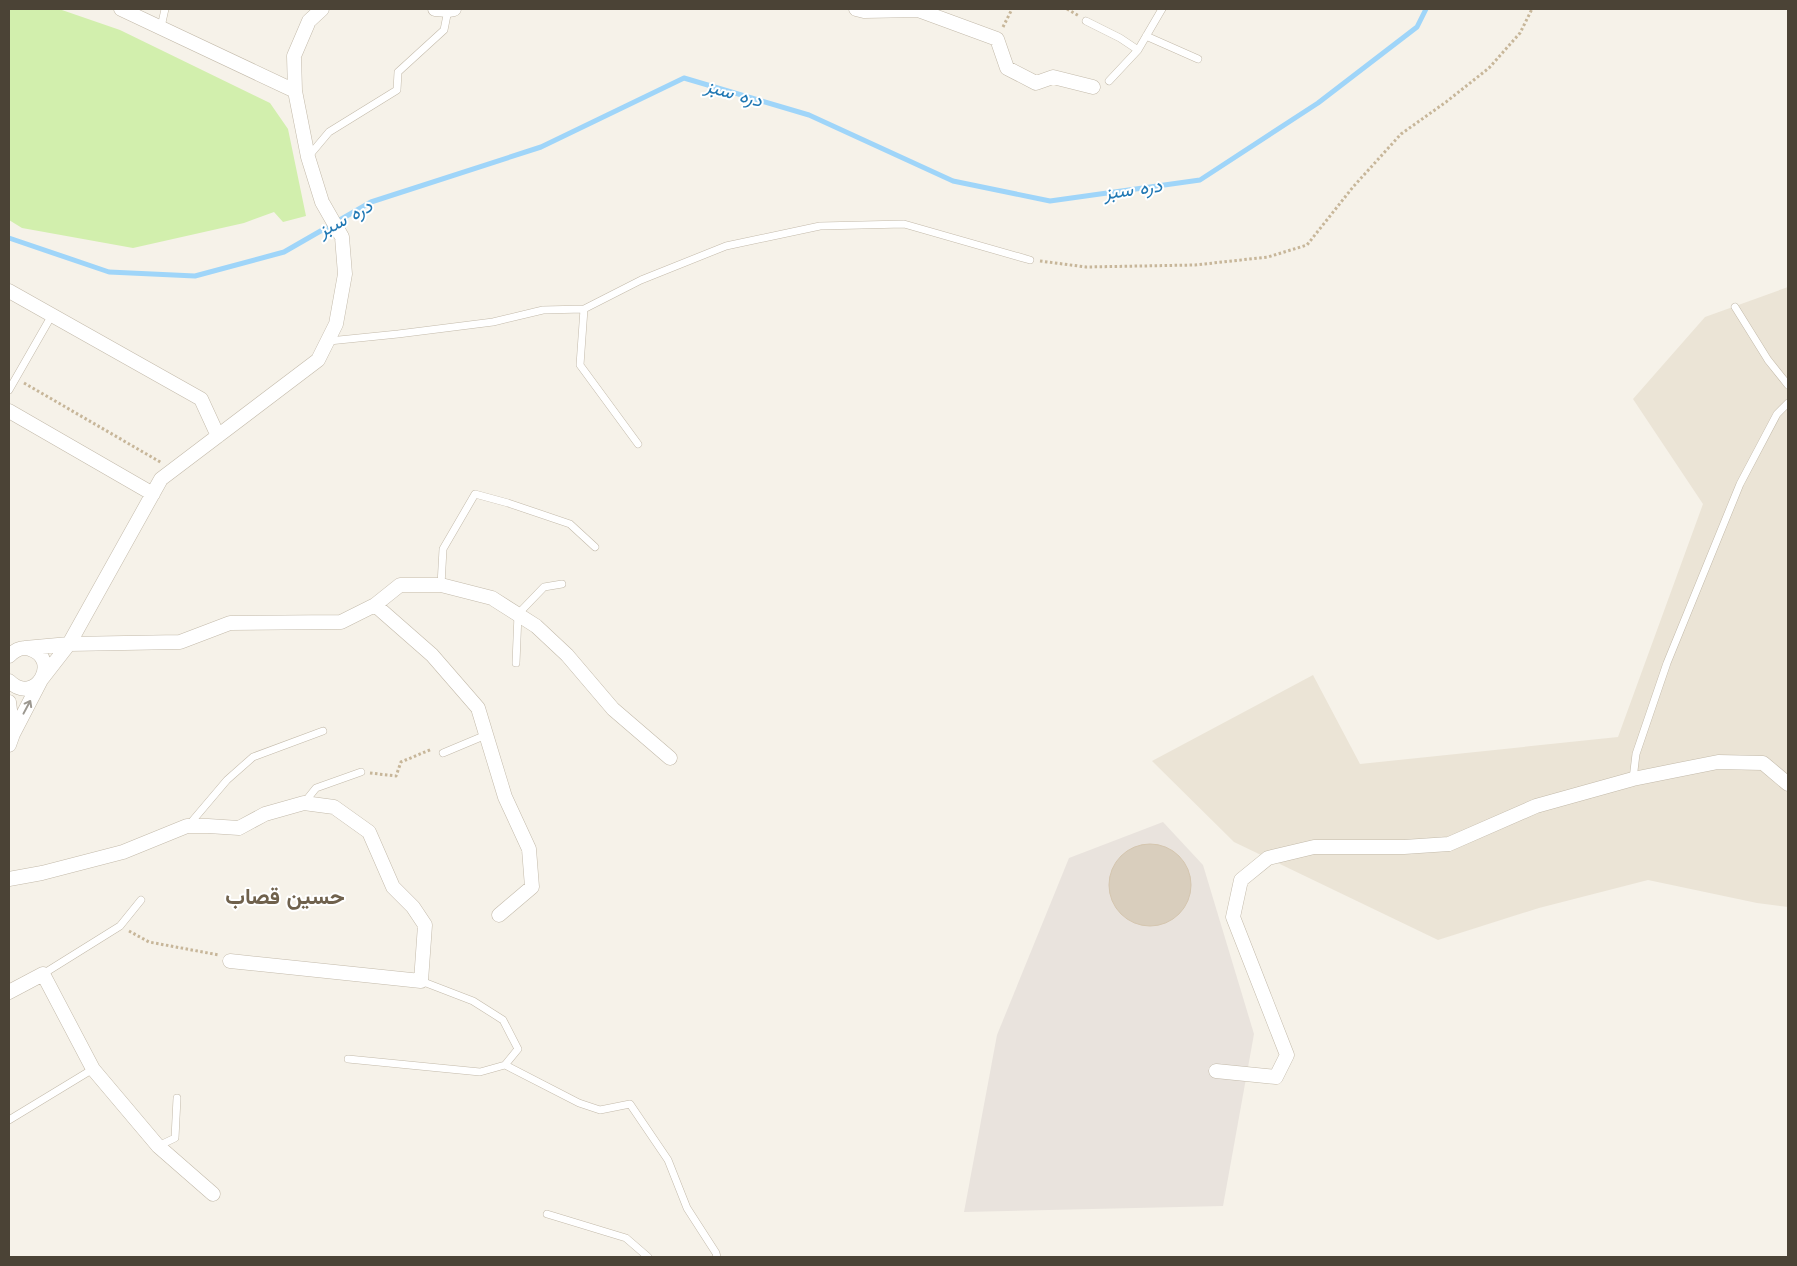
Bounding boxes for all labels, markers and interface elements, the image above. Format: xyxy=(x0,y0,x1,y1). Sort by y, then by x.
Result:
water label: دره سبز xyxy=(702,74,766,112)
water label: دره سبز xyxy=(1102,173,1164,205)
water label: دره سبز xyxy=(313,194,377,242)
one-way arrow xyxy=(23,700,32,715)
district label: حسین قصاب xyxy=(225,884,345,910)

